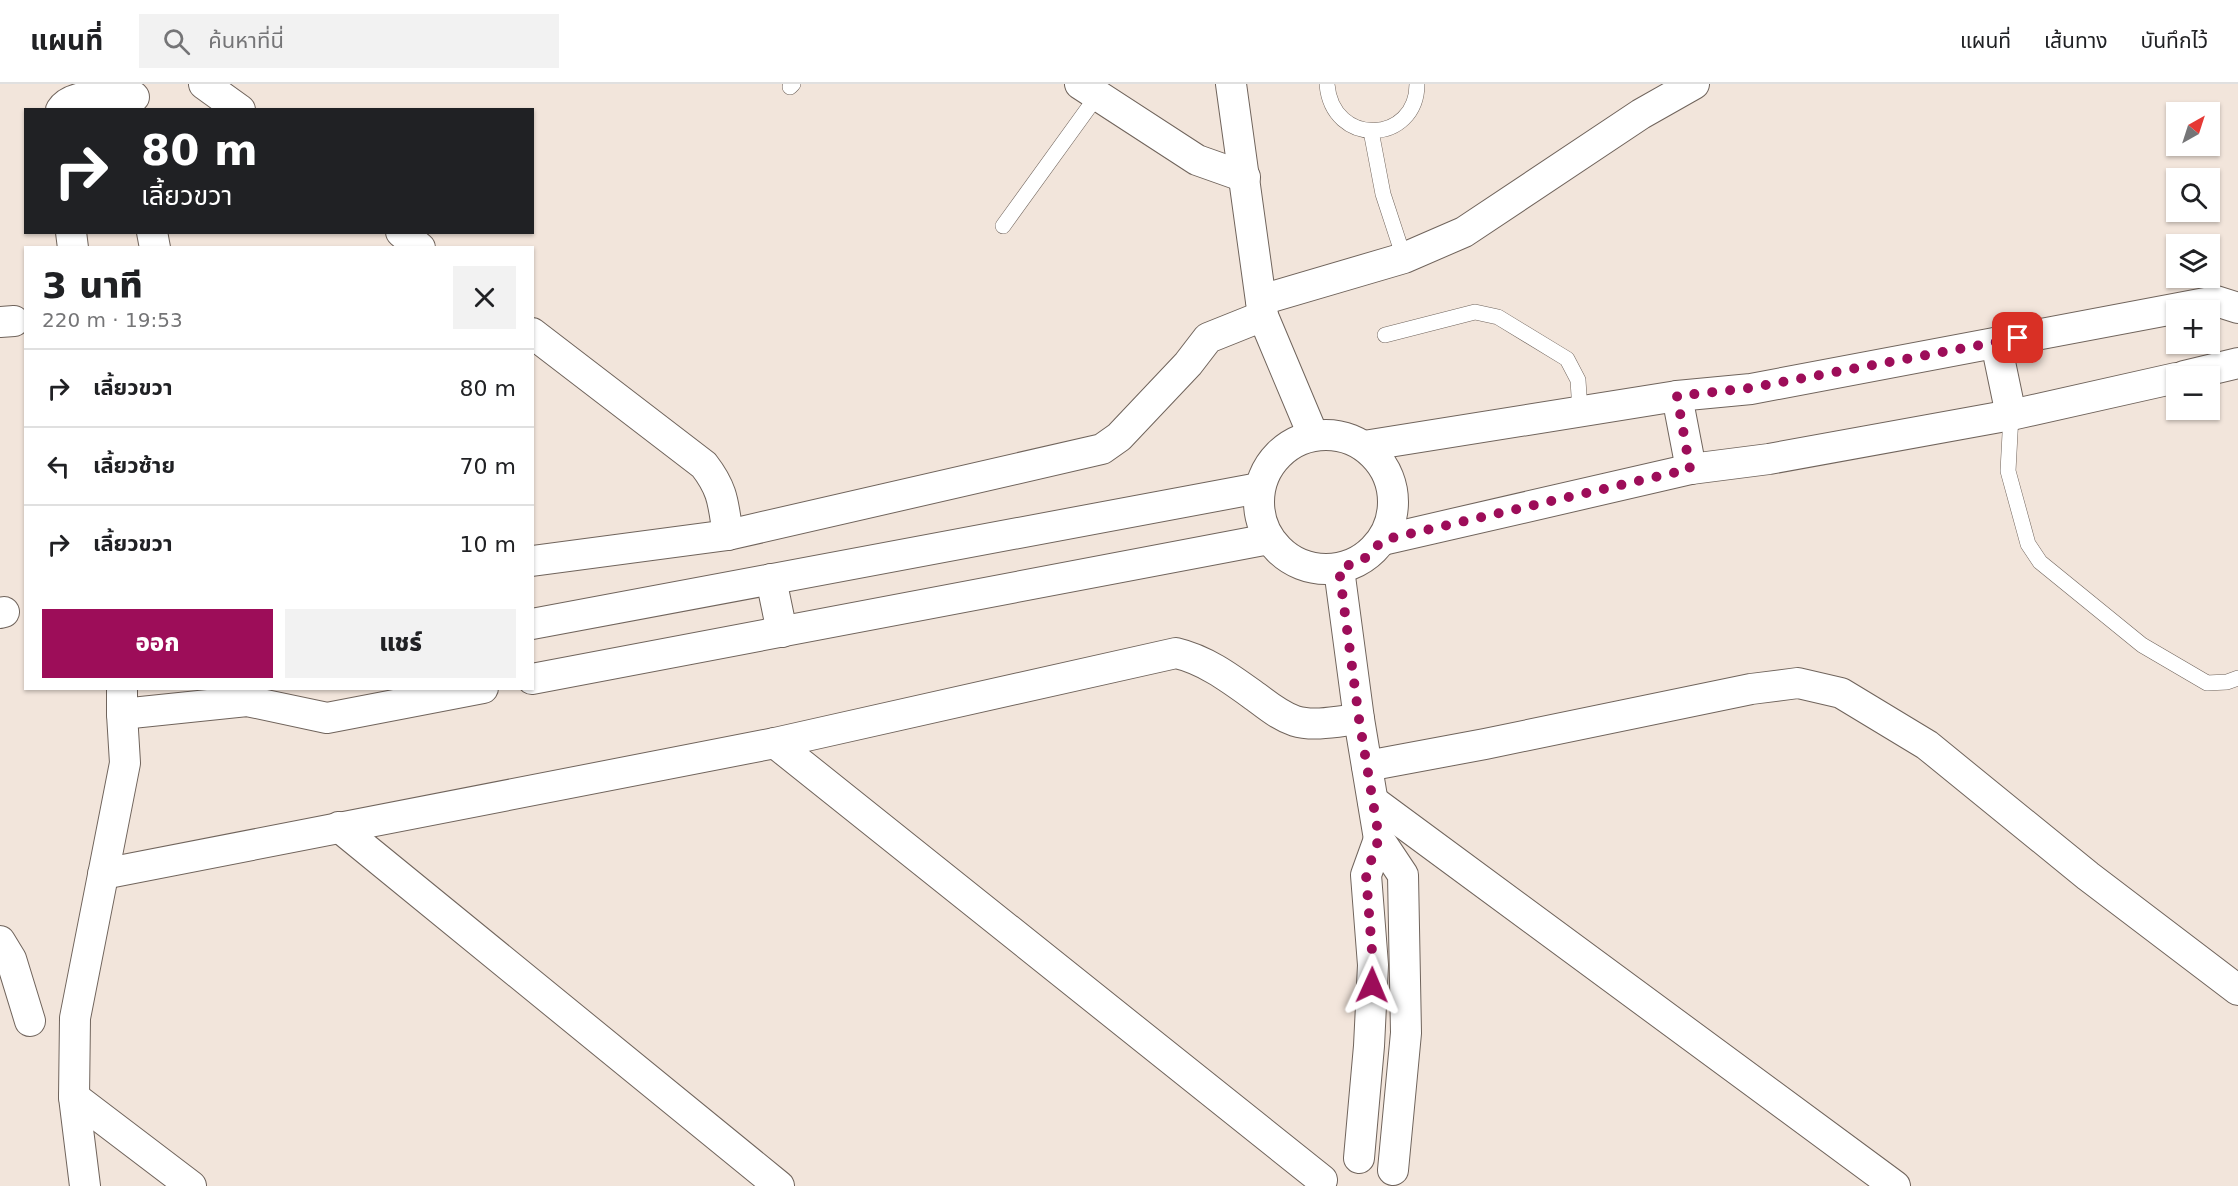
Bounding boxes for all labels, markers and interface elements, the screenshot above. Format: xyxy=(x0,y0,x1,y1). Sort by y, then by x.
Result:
search box xyxy=(139,14,559,68)
text: แผนที่ xyxy=(30,24,103,57)
icon: search xyxy=(160,25,193,58)
text: ค้นหาที่นี่ xyxy=(208,28,284,53)
text: แผนที่ xyxy=(1960,29,2011,53)
text: เส้นทาง xyxy=(2044,29,2108,53)
text: บันทึกไว้ xyxy=(2141,29,2208,53)
north arrow xyxy=(2166,102,2220,156)
map controls xyxy=(2166,102,2220,420)
text: 80 m xyxy=(141,126,258,175)
icon: right xyxy=(42,132,120,210)
button: search xyxy=(2166,168,2220,222)
text: เลี้ยวขวา xyxy=(141,180,232,211)
button: layers xyxy=(2166,234,2220,288)
text: 3 นาที xyxy=(42,265,143,306)
button: close xyxy=(453,266,516,329)
button: + xyxy=(2166,300,2220,354)
text: 220 m · 19:53 xyxy=(42,308,183,332)
pin xyxy=(1992,312,2043,363)
icon: arrive xyxy=(2001,321,2034,354)
button: − xyxy=(2166,366,2220,420)
icon: right xyxy=(42,372,75,405)
text: เลี้ยวขวา xyxy=(93,375,173,400)
text: 80 m xyxy=(460,376,516,401)
icon: left xyxy=(42,450,75,483)
text: เลี้ยวซ้าย xyxy=(93,453,175,478)
text: 70 m xyxy=(460,454,516,479)
icon: right xyxy=(42,528,75,561)
text: เลี้ยวขวา xyxy=(93,531,173,556)
text: 10 m xyxy=(460,532,516,557)
button: ออก xyxy=(42,609,273,678)
button: แชร์ xyxy=(285,609,516,678)
position arrow xyxy=(1340,953,1404,1017)

